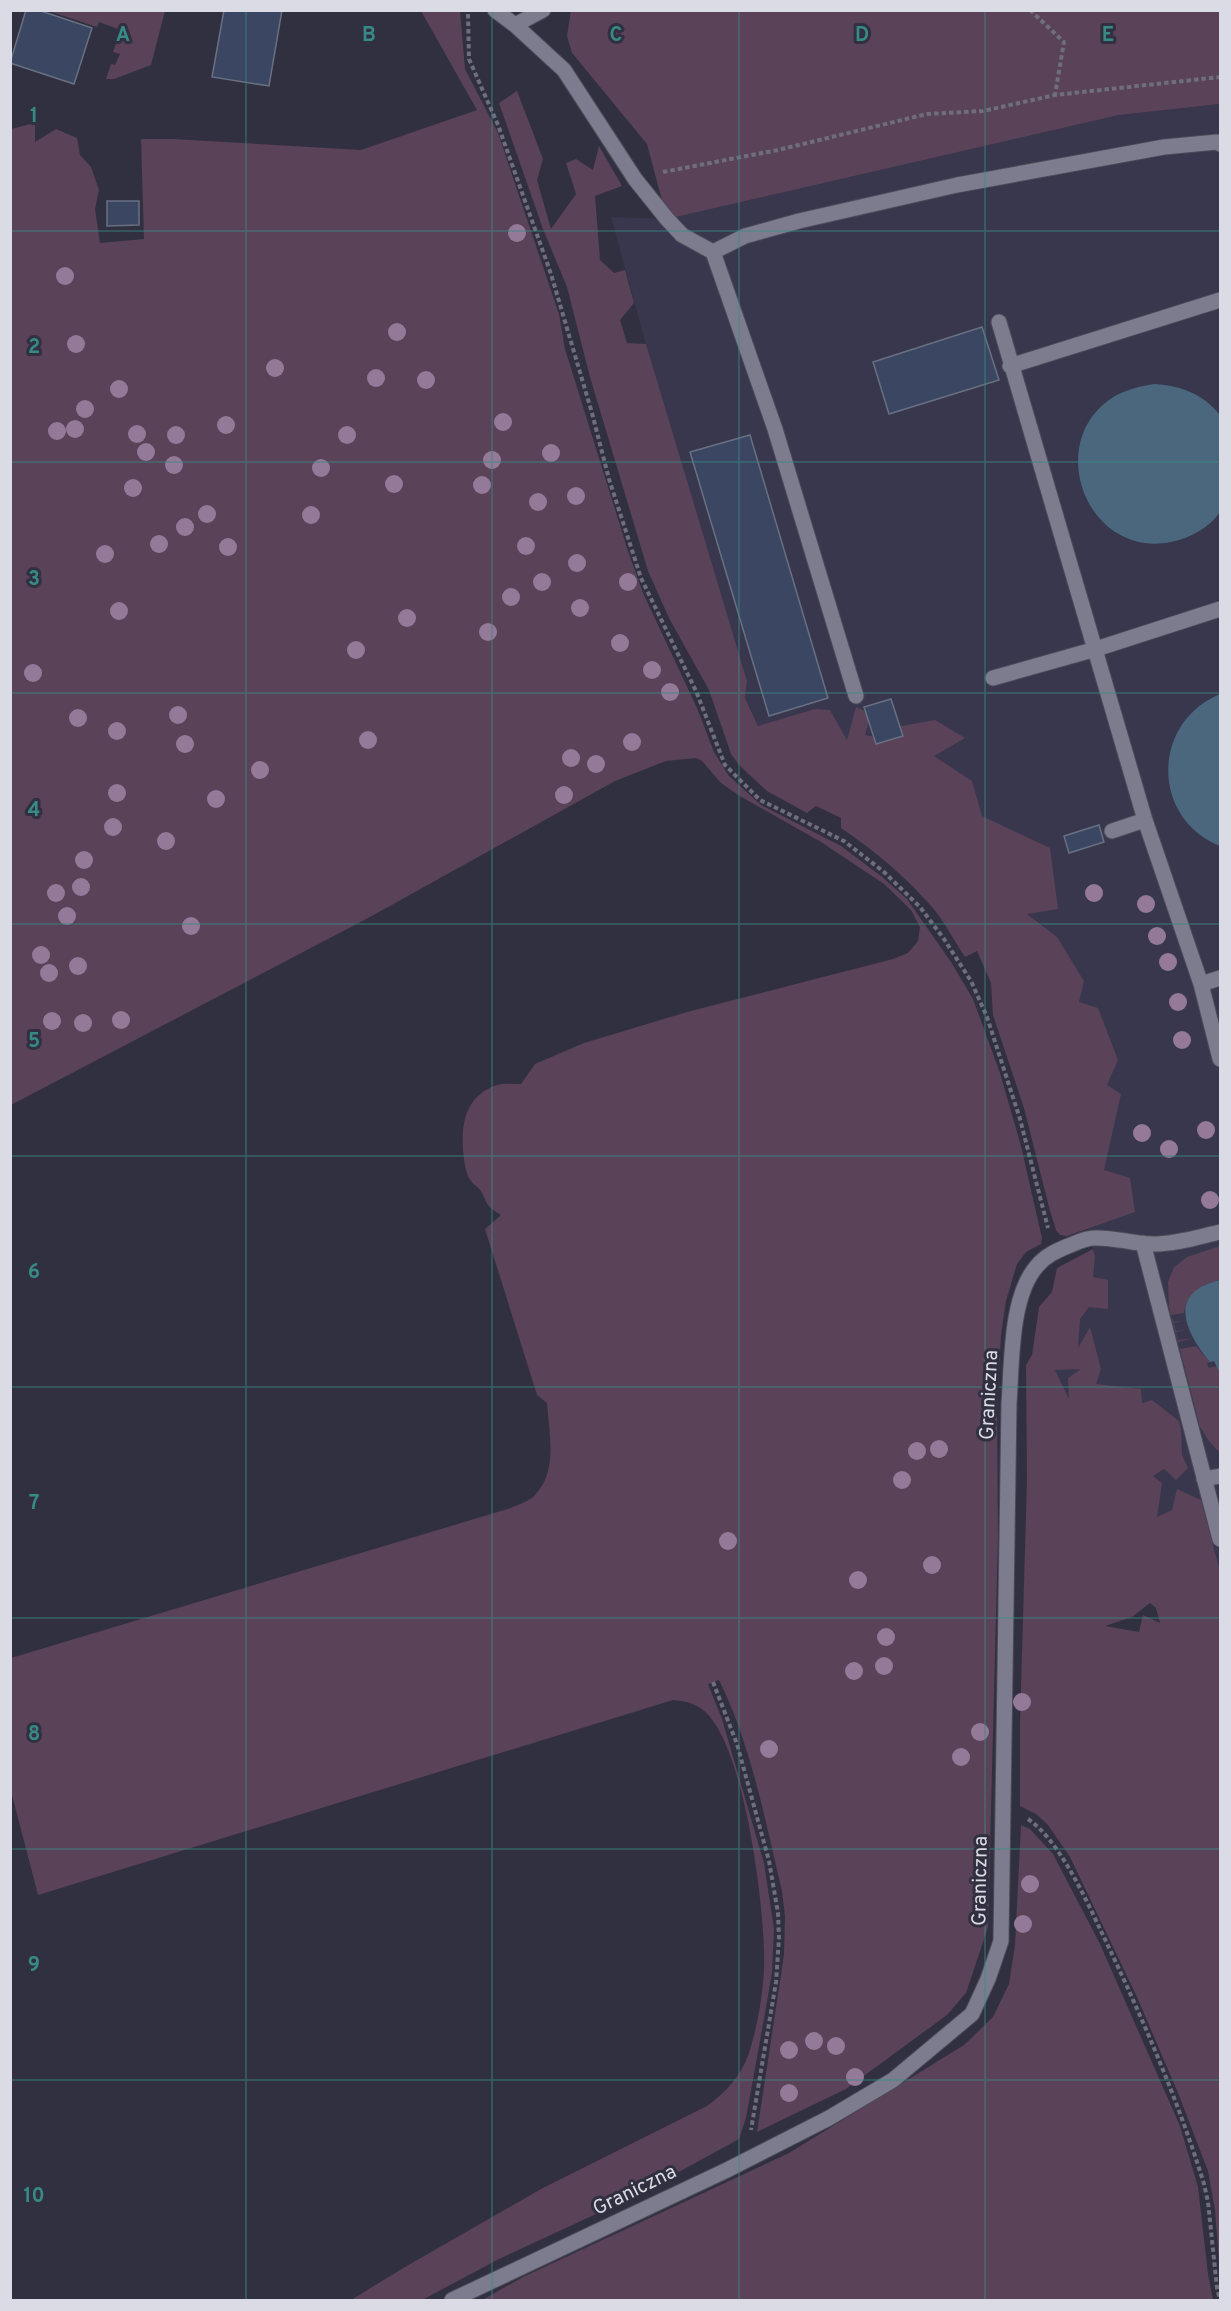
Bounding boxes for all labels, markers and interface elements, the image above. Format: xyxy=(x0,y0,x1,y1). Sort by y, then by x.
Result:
text: A xyxy=(116,23,130,49)
text: B xyxy=(362,23,376,49)
text: C xyxy=(610,23,622,49)
text: D xyxy=(855,23,869,49)
text: E xyxy=(1102,23,1114,49)
text: 1 xyxy=(30,104,38,130)
text: 2 xyxy=(28,335,40,361)
text: 3 xyxy=(28,567,40,593)
text: 4 xyxy=(28,798,40,824)
text: 5 xyxy=(28,1029,40,1055)
text: 6 xyxy=(28,1260,40,1286)
street label: Graniczna xyxy=(975,1349,1005,1441)
text: 7 xyxy=(29,1491,39,1517)
text: 8 xyxy=(28,1722,40,1748)
street label: Graniczna xyxy=(967,1836,995,1926)
text: 9 xyxy=(28,1953,40,1979)
street label: Graniczna xyxy=(589,2160,681,2222)
text: 10 xyxy=(23,2184,45,2210)

